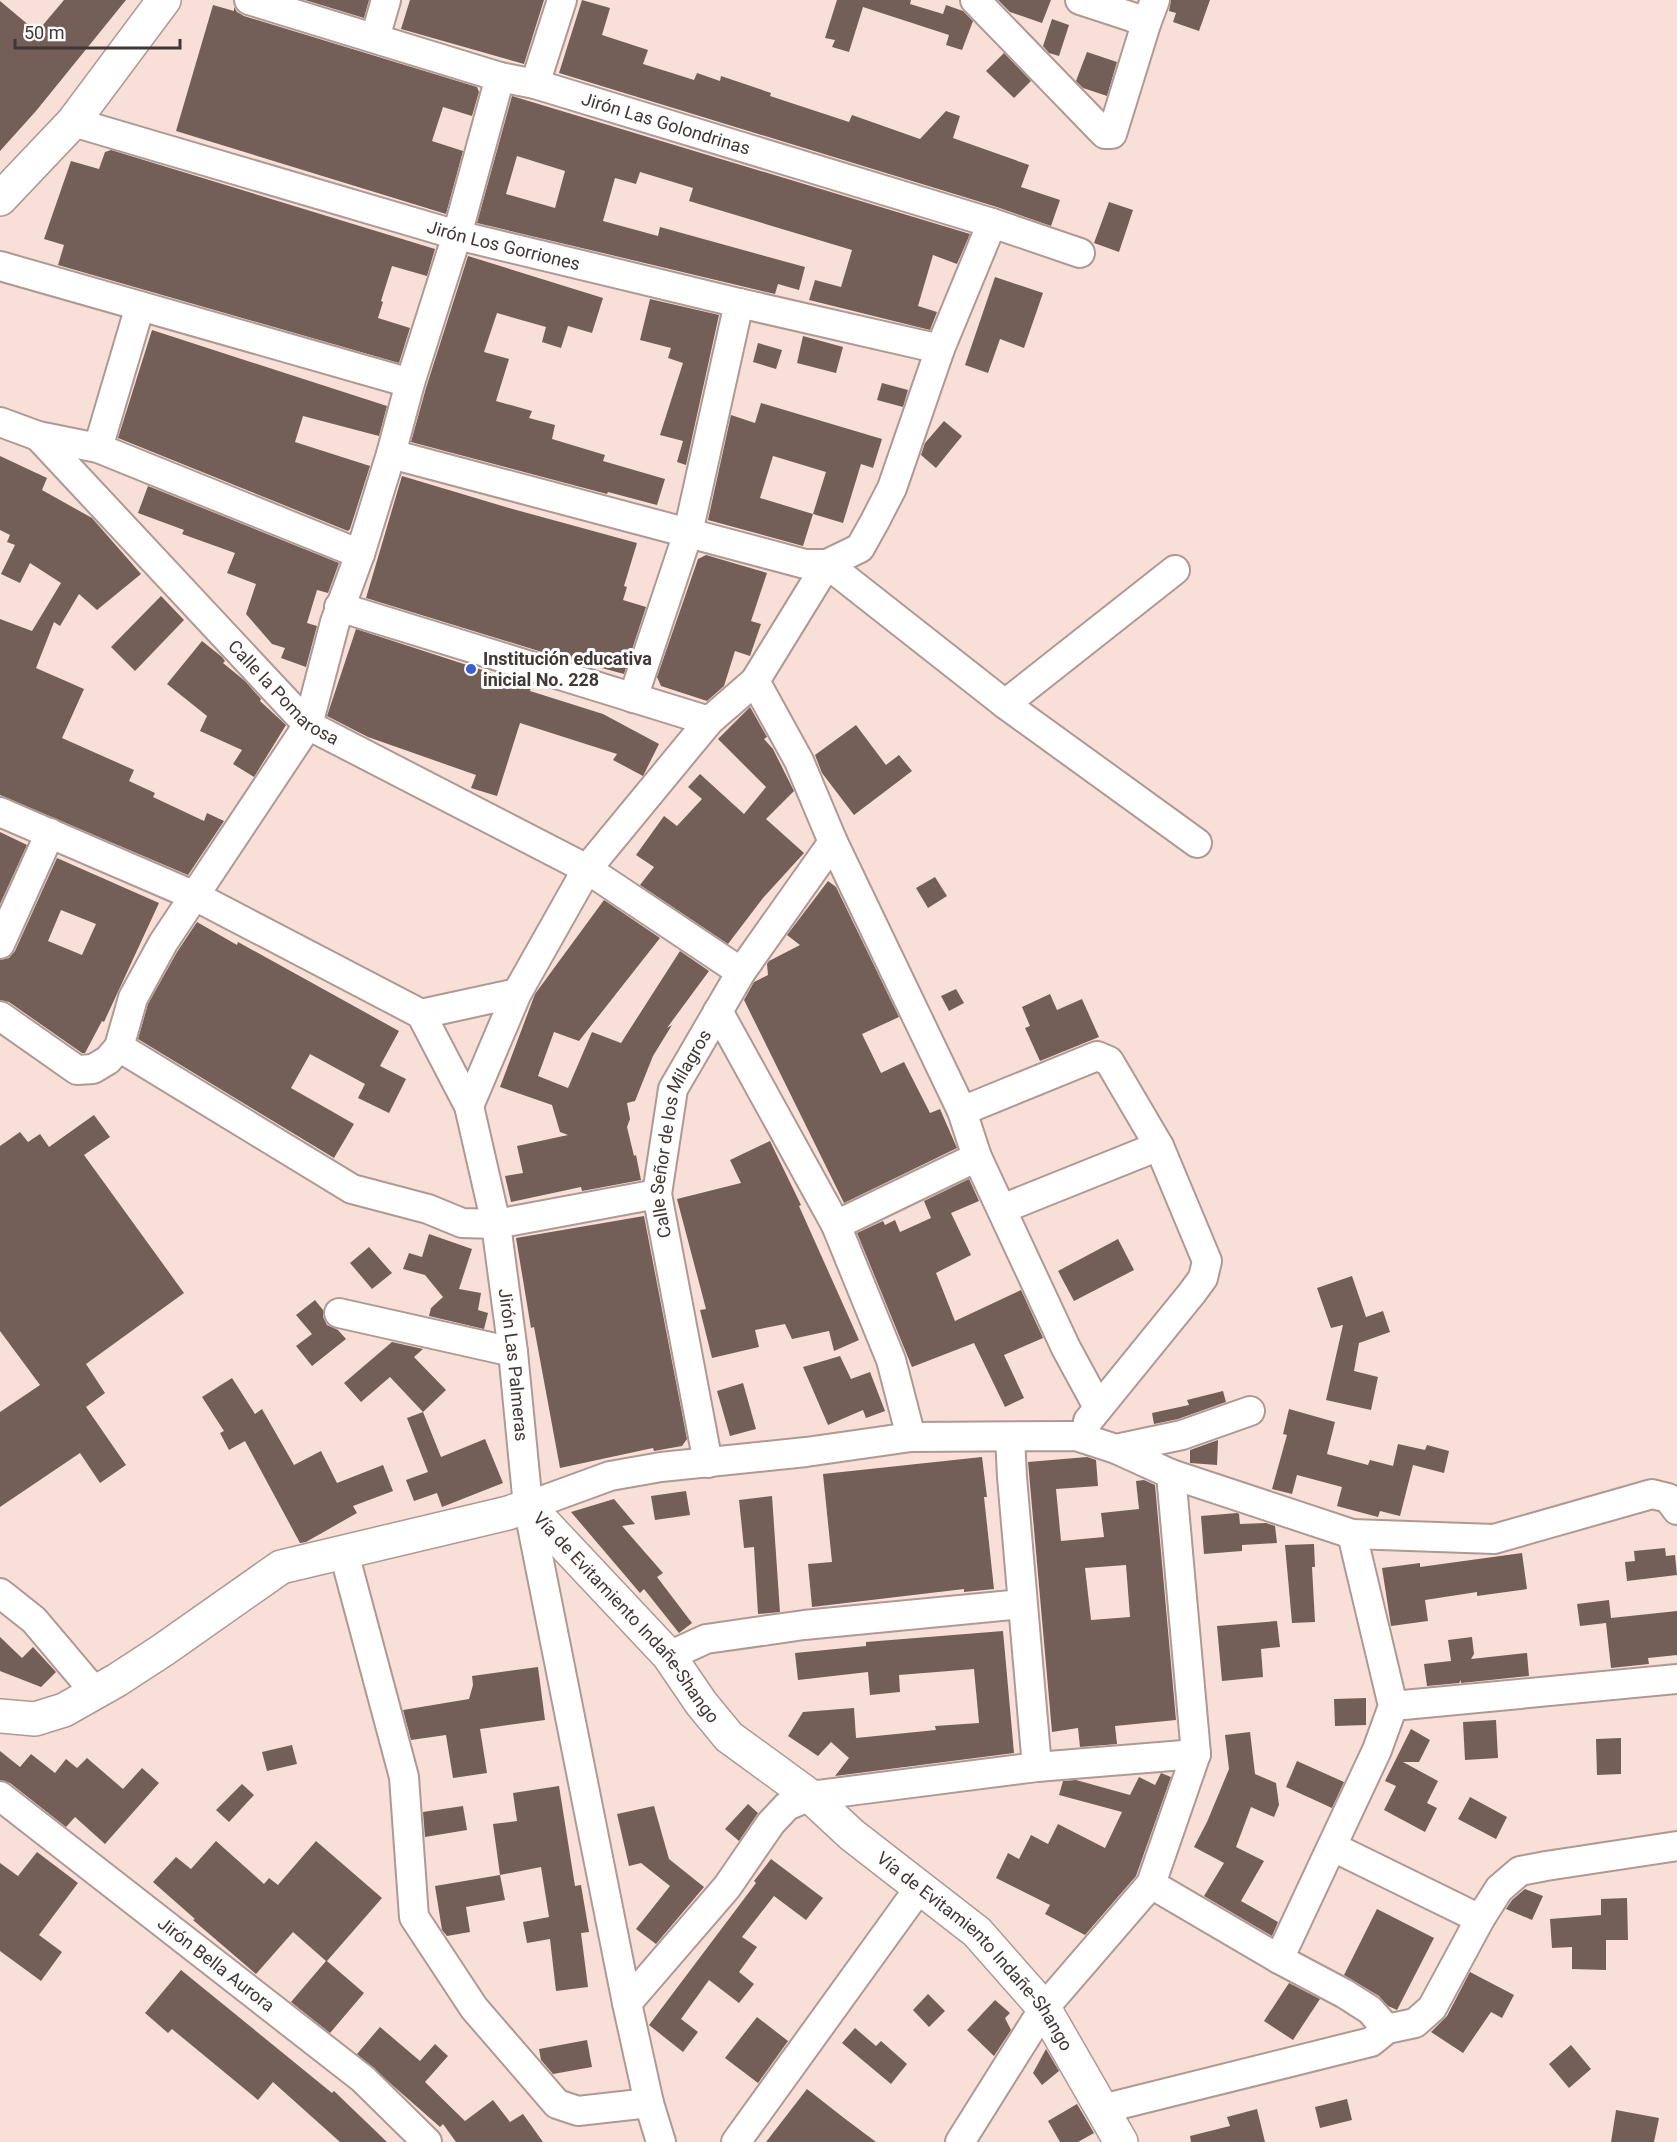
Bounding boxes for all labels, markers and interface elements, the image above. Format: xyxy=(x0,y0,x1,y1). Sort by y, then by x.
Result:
scale bar xyxy=(15,12,180,50)
text: 50 m xyxy=(24,22,64,43)
street label: Jirón Las Golondrinas xyxy=(579,88,753,159)
street label: Jirón Los Gorriones xyxy=(425,216,582,274)
street label: Calle la Pomarosa xyxy=(224,636,343,749)
place label: Institución educativa inicial No. 228 xyxy=(483,648,652,690)
marker: Institución educativa inicial No. 228 xyxy=(464,662,478,676)
street label: Calle Señor de los Milagros xyxy=(646,1026,715,1240)
street label: Jirón Las Palmeras xyxy=(495,1287,533,1442)
street label: Vía de Evitamiento Indañe-Shango xyxy=(529,1507,724,1727)
street label: Vía de Evitamiento Indañe-Shango xyxy=(873,1847,1077,2054)
street label: Jirón Bella Aurora xyxy=(154,1912,279,2016)

